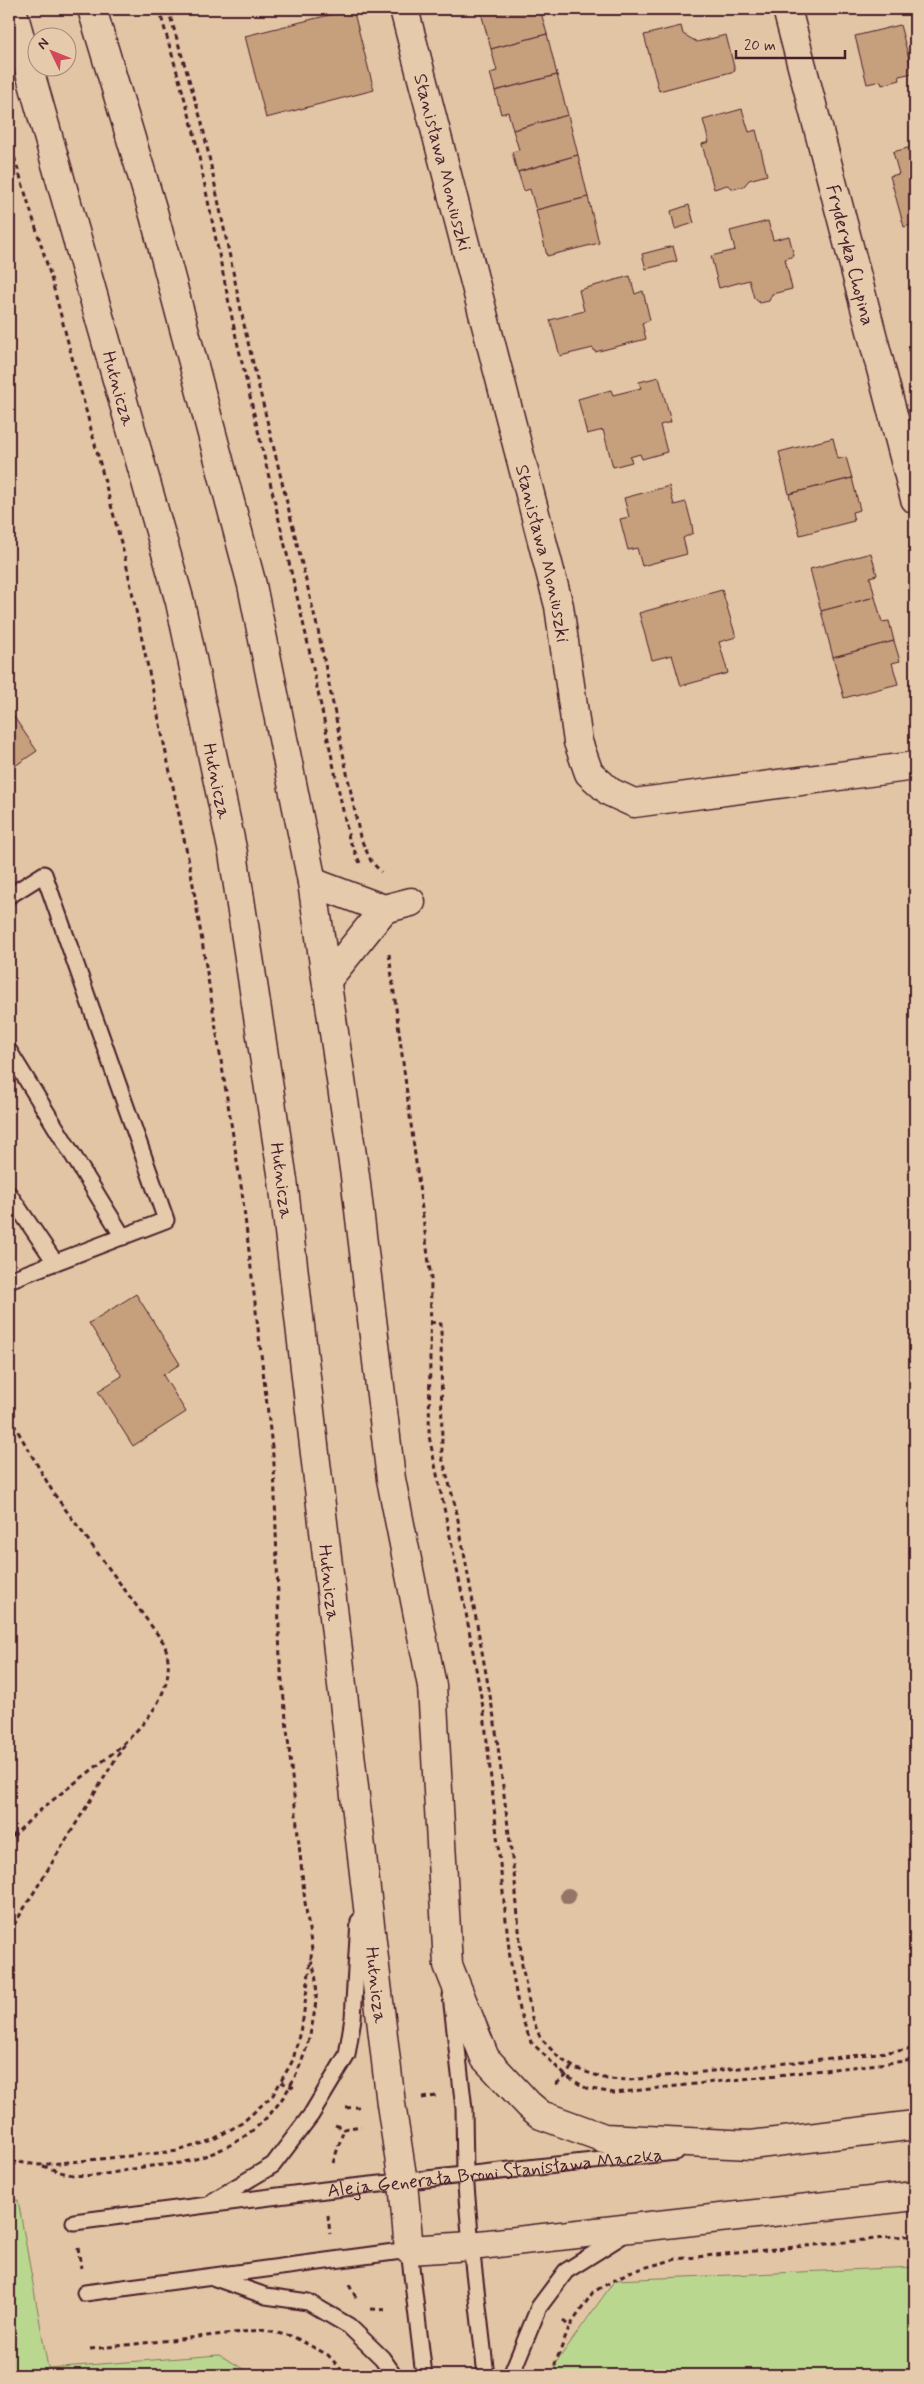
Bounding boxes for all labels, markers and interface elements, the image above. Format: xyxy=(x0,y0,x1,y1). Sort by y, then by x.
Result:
north arrow xyxy=(28,28,78,78)
scale bar xyxy=(736,28,845,60)
text: N xyxy=(33,34,53,53)
text: 20 m xyxy=(744,36,776,56)
street label: Stanisława Moniuszki xyxy=(407,71,477,254)
street label: Fryderyka Chopina xyxy=(819,182,880,328)
street label: Hutnicza xyxy=(95,348,141,429)
street label: Stanisława Moniuszki xyxy=(509,462,575,644)
street label: Hutnicza xyxy=(196,741,237,822)
street label: Hutnicza xyxy=(263,1141,298,1221)
street label: Hutnicza xyxy=(312,1543,346,1623)
street label: Hutnicza xyxy=(359,1945,393,2025)
street label: Aleja Generała Broni Stanisława Maczka xyxy=(326,2142,664,2204)

